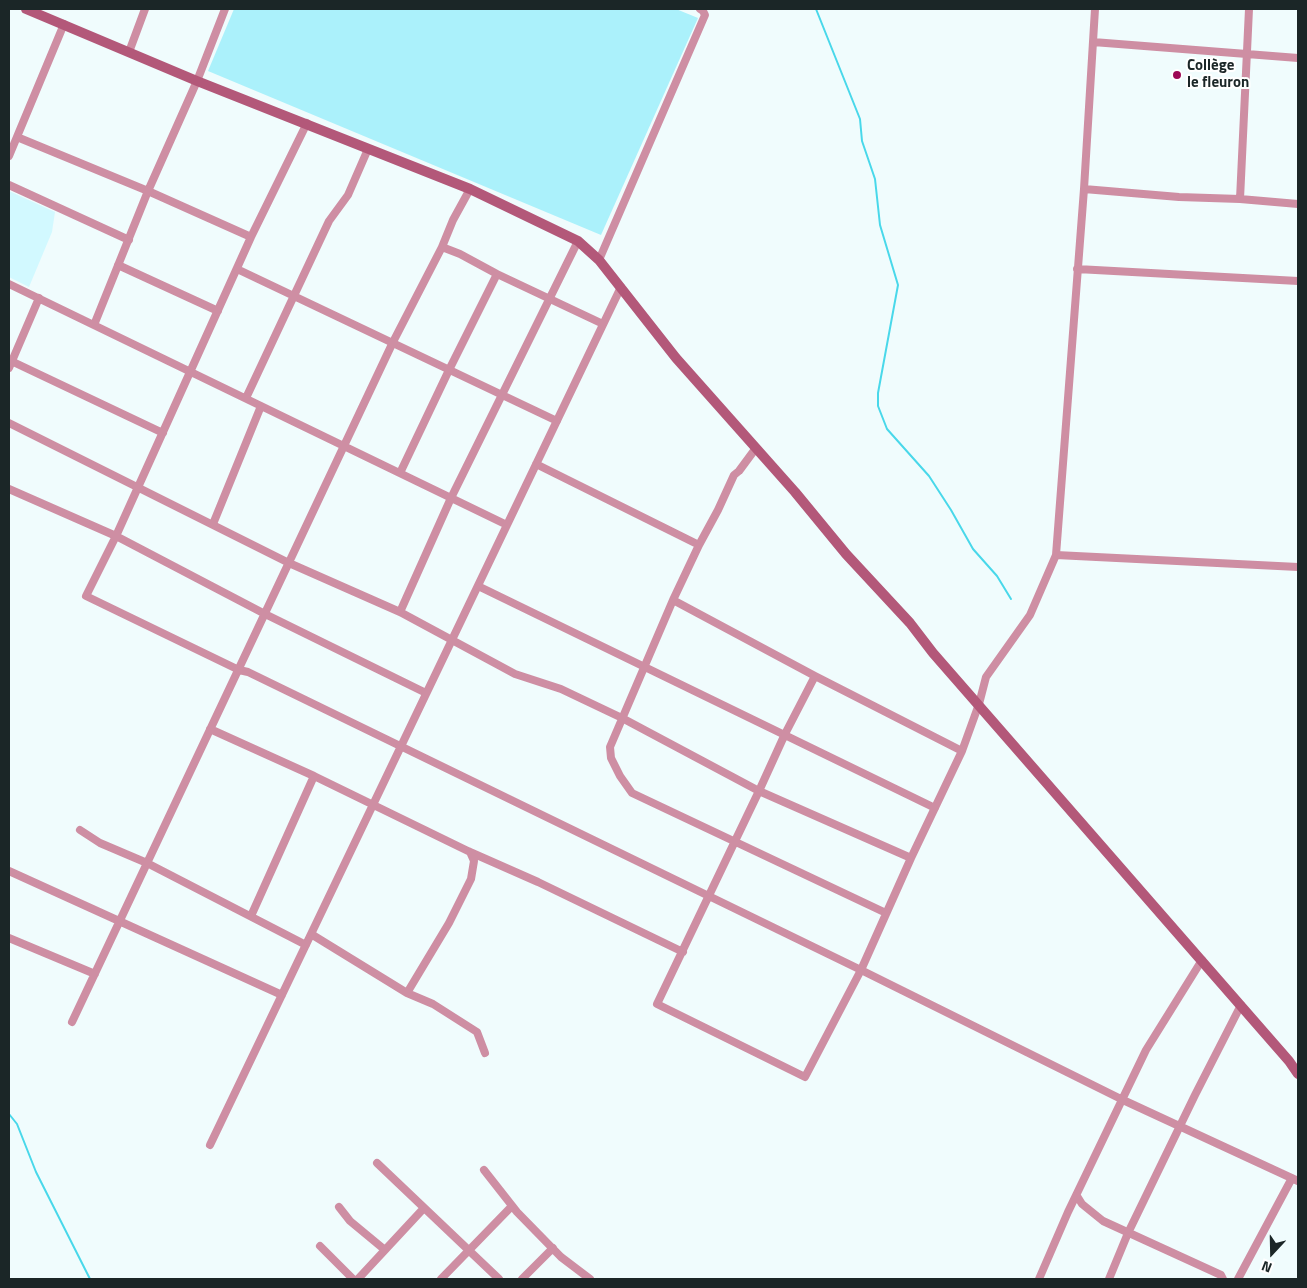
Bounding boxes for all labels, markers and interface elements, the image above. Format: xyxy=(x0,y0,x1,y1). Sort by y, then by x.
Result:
place label: Collège le fleuron xyxy=(1187,57,1249,92)
marker: Collège le fleuron xyxy=(1171,69,1183,81)
north arrow xyxy=(1247,1228,1297,1278)
text: N xyxy=(1258,1256,1275,1279)

